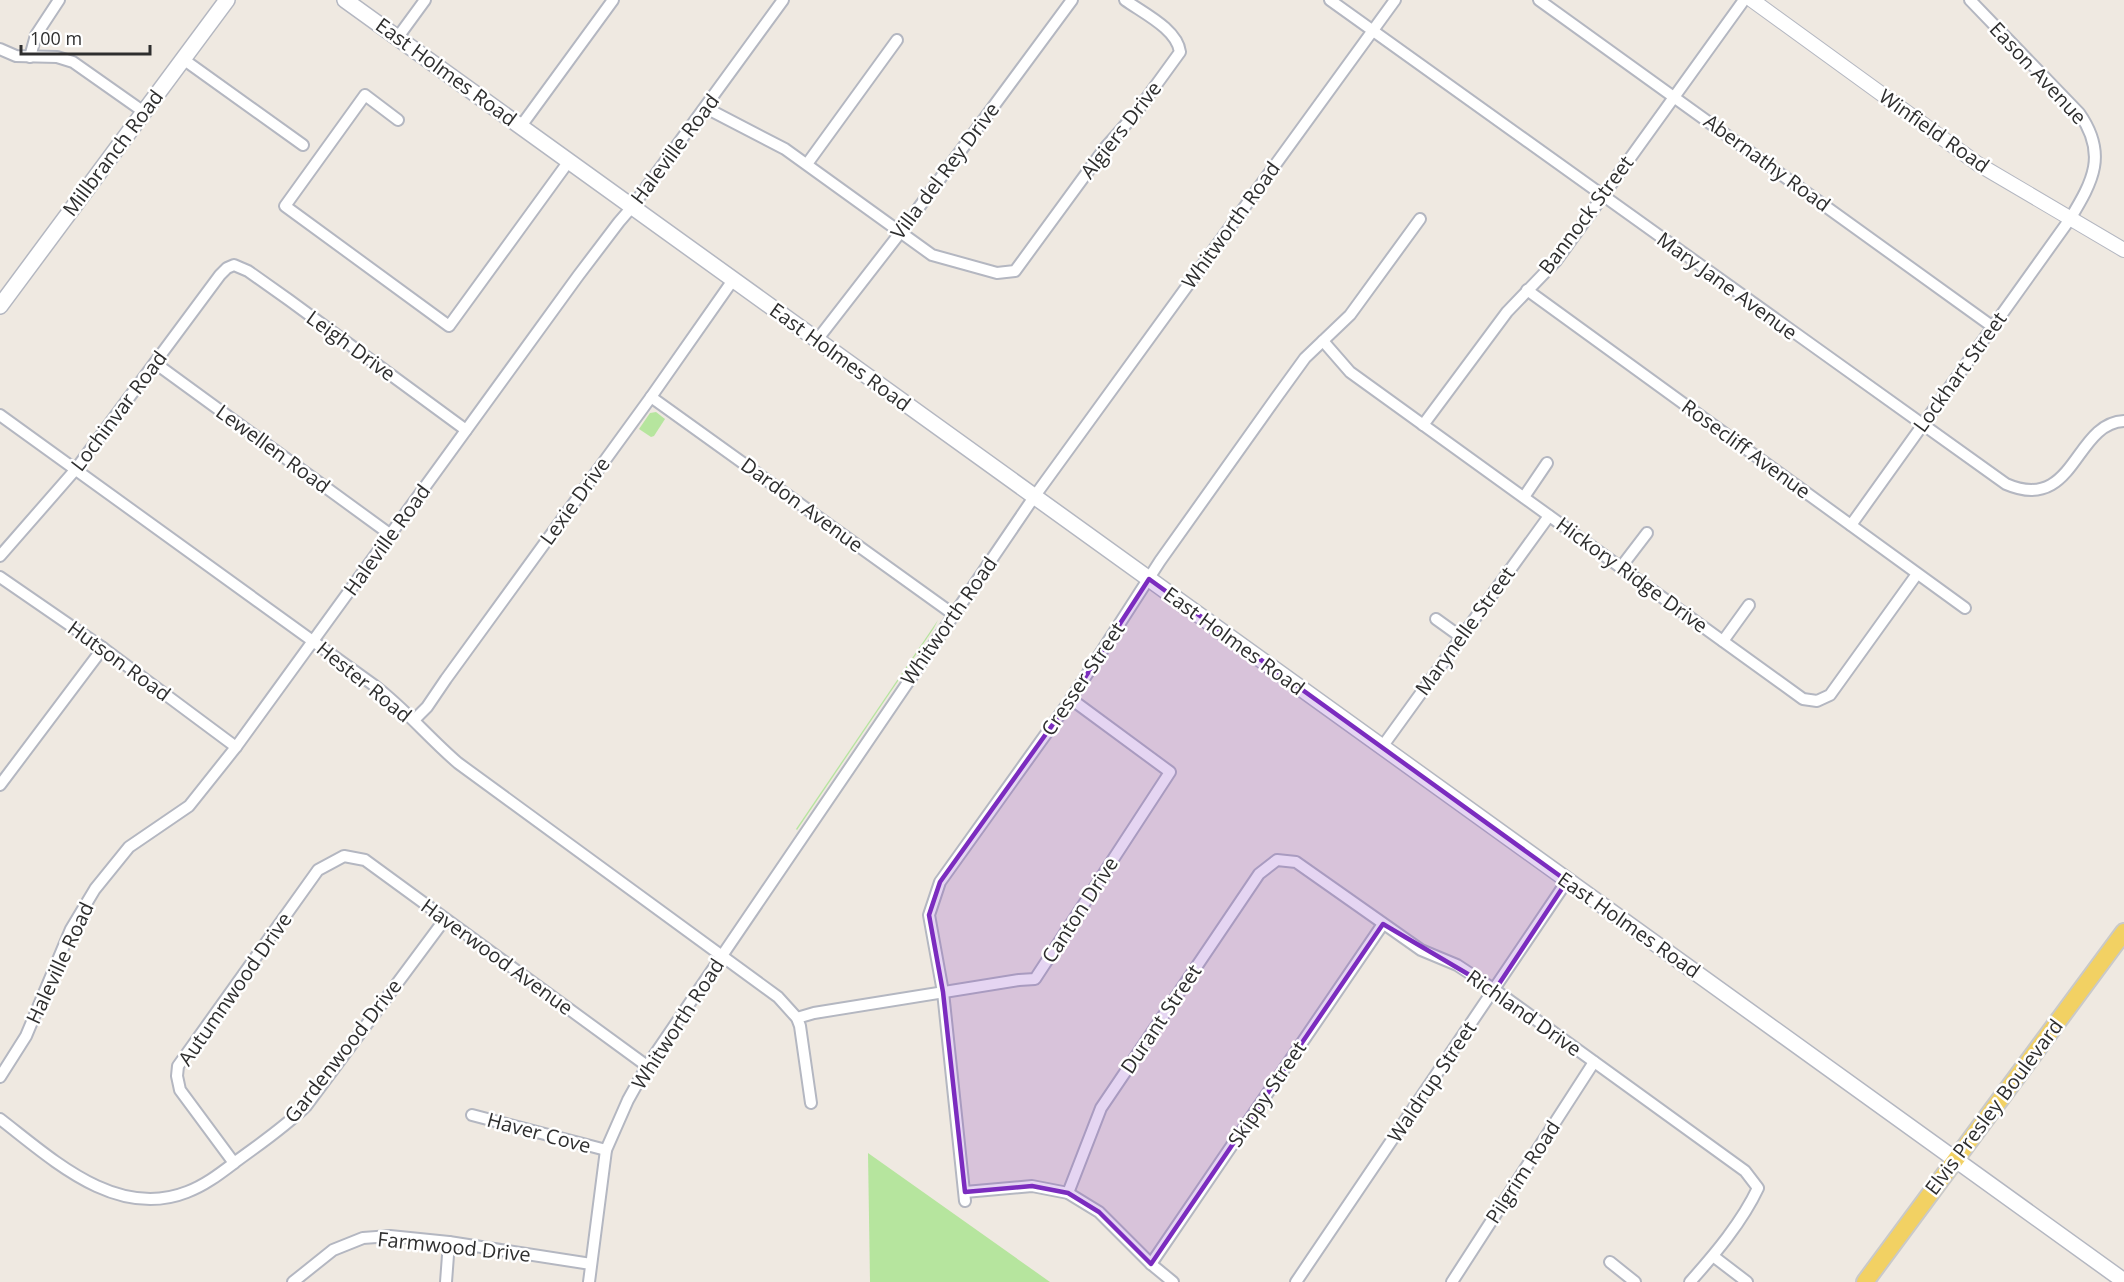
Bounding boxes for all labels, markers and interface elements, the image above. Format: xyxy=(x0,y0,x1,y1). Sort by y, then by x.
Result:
street label: East Holmes Road xyxy=(370,11,522,132)
street label: Eason Avenue xyxy=(1984,16,2093,130)
scale bar xyxy=(21,18,150,56)
text: 100 m xyxy=(30,26,82,50)
street label: Algiers Drive xyxy=(1074,75,1167,184)
street label: Winfield Road xyxy=(1874,83,1995,179)
street label: Millbranch Road xyxy=(56,84,169,221)
street label: Haleville Road xyxy=(624,88,725,209)
street label: Villa del Rey Drive xyxy=(884,97,1005,245)
street label: Abernathy Road xyxy=(1699,108,1836,218)
street label: Bannock Street xyxy=(1532,150,1639,279)
street label: Whitworth Road xyxy=(1175,156,1286,294)
street label: Mary Jane Avenue xyxy=(1652,226,1803,346)
street label: East Holmes Road xyxy=(764,296,916,417)
street label: Leigh Drive xyxy=(301,304,401,387)
street label: Lockhart Street xyxy=(1907,306,2012,437)
street label: Lochinvar Road xyxy=(65,345,173,476)
street label: Rosecliff Avenue xyxy=(1676,393,1816,505)
street label: Lewellen Road xyxy=(211,398,336,499)
street label: Lexie Drive xyxy=(534,451,616,550)
street label: Dardon Avenue xyxy=(736,451,869,558)
street label: Haleville Road xyxy=(337,479,436,601)
street label: Hickory Ridge Drive xyxy=(1551,510,1714,639)
street label: Whitworth Road xyxy=(894,551,1003,690)
street label: Marynelle Street xyxy=(1409,561,1521,701)
street label: East Holmes Road xyxy=(1158,580,1310,701)
street label: Hutson Road xyxy=(62,614,176,707)
street label: Cresser Street xyxy=(1035,617,1131,741)
street label: Hester Road xyxy=(311,635,417,728)
street label: Canton Drive xyxy=(1035,851,1124,968)
street label: East Holmes Road xyxy=(1553,865,1706,984)
street label: Haverwood Avenue xyxy=(416,892,579,1021)
street label: Haleville Road xyxy=(20,898,100,1028)
street label: Autumnwood Drive xyxy=(172,907,298,1071)
street label: Whitworth Road xyxy=(625,953,730,1094)
street label: Durant Street xyxy=(1114,959,1207,1079)
street label: Richland Drive xyxy=(1462,963,1587,1062)
street label: Gardenwood Drive xyxy=(278,973,407,1128)
street label: Elvis Presley Boulevard xyxy=(1919,1013,2069,1200)
street label: Waldrup Street xyxy=(1381,1016,1482,1148)
street label: Skippy Street xyxy=(1221,1036,1312,1152)
street label: Haver Cove xyxy=(484,1106,594,1159)
street label: Pilgrim Road xyxy=(1479,1115,1566,1228)
street label: Farmwood Drive xyxy=(376,1225,532,1268)

